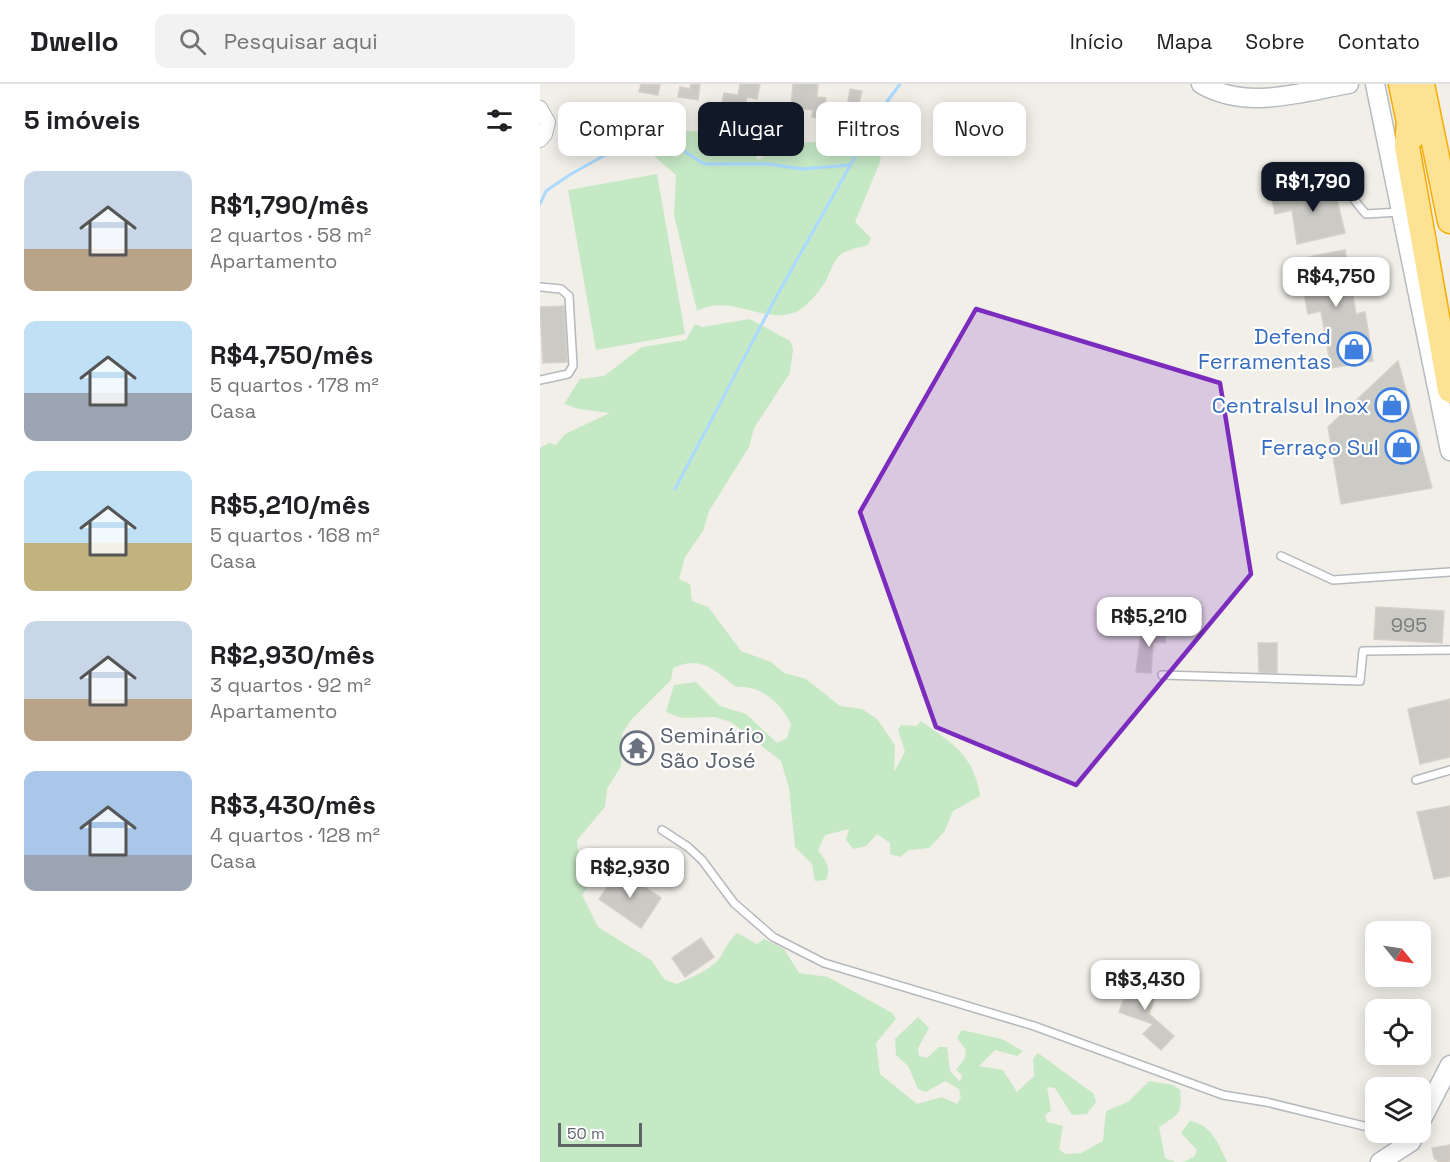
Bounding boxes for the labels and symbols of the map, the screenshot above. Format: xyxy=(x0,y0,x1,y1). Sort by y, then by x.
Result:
pin: R$1,790 xyxy=(1258,162,1368,213)
pin: R$4,750 xyxy=(1281,257,1391,308)
place label: Defend Ferramentas xyxy=(1198,322,1331,375)
shop icon: Defend Ferramentas xyxy=(1336,331,1372,367)
shop icon: Centralsul Inox xyxy=(1374,387,1410,423)
place label: Centralsul Inox xyxy=(1212,391,1369,419)
shop icon: Ferraço Sul xyxy=(1384,429,1420,465)
place label: Ferraço Sul xyxy=(1261,433,1379,461)
pin: R$5,210 xyxy=(1094,597,1204,648)
house number: 995 xyxy=(1391,612,1427,638)
place label: Seminário São José xyxy=(660,721,764,774)
temple icon: Seminário São José xyxy=(619,730,655,766)
pin: R$2,930 xyxy=(575,848,685,899)
north arrow xyxy=(1365,921,1431,987)
pin: R$3,430 xyxy=(1090,960,1200,1011)
scale bar xyxy=(558,1120,642,1148)

